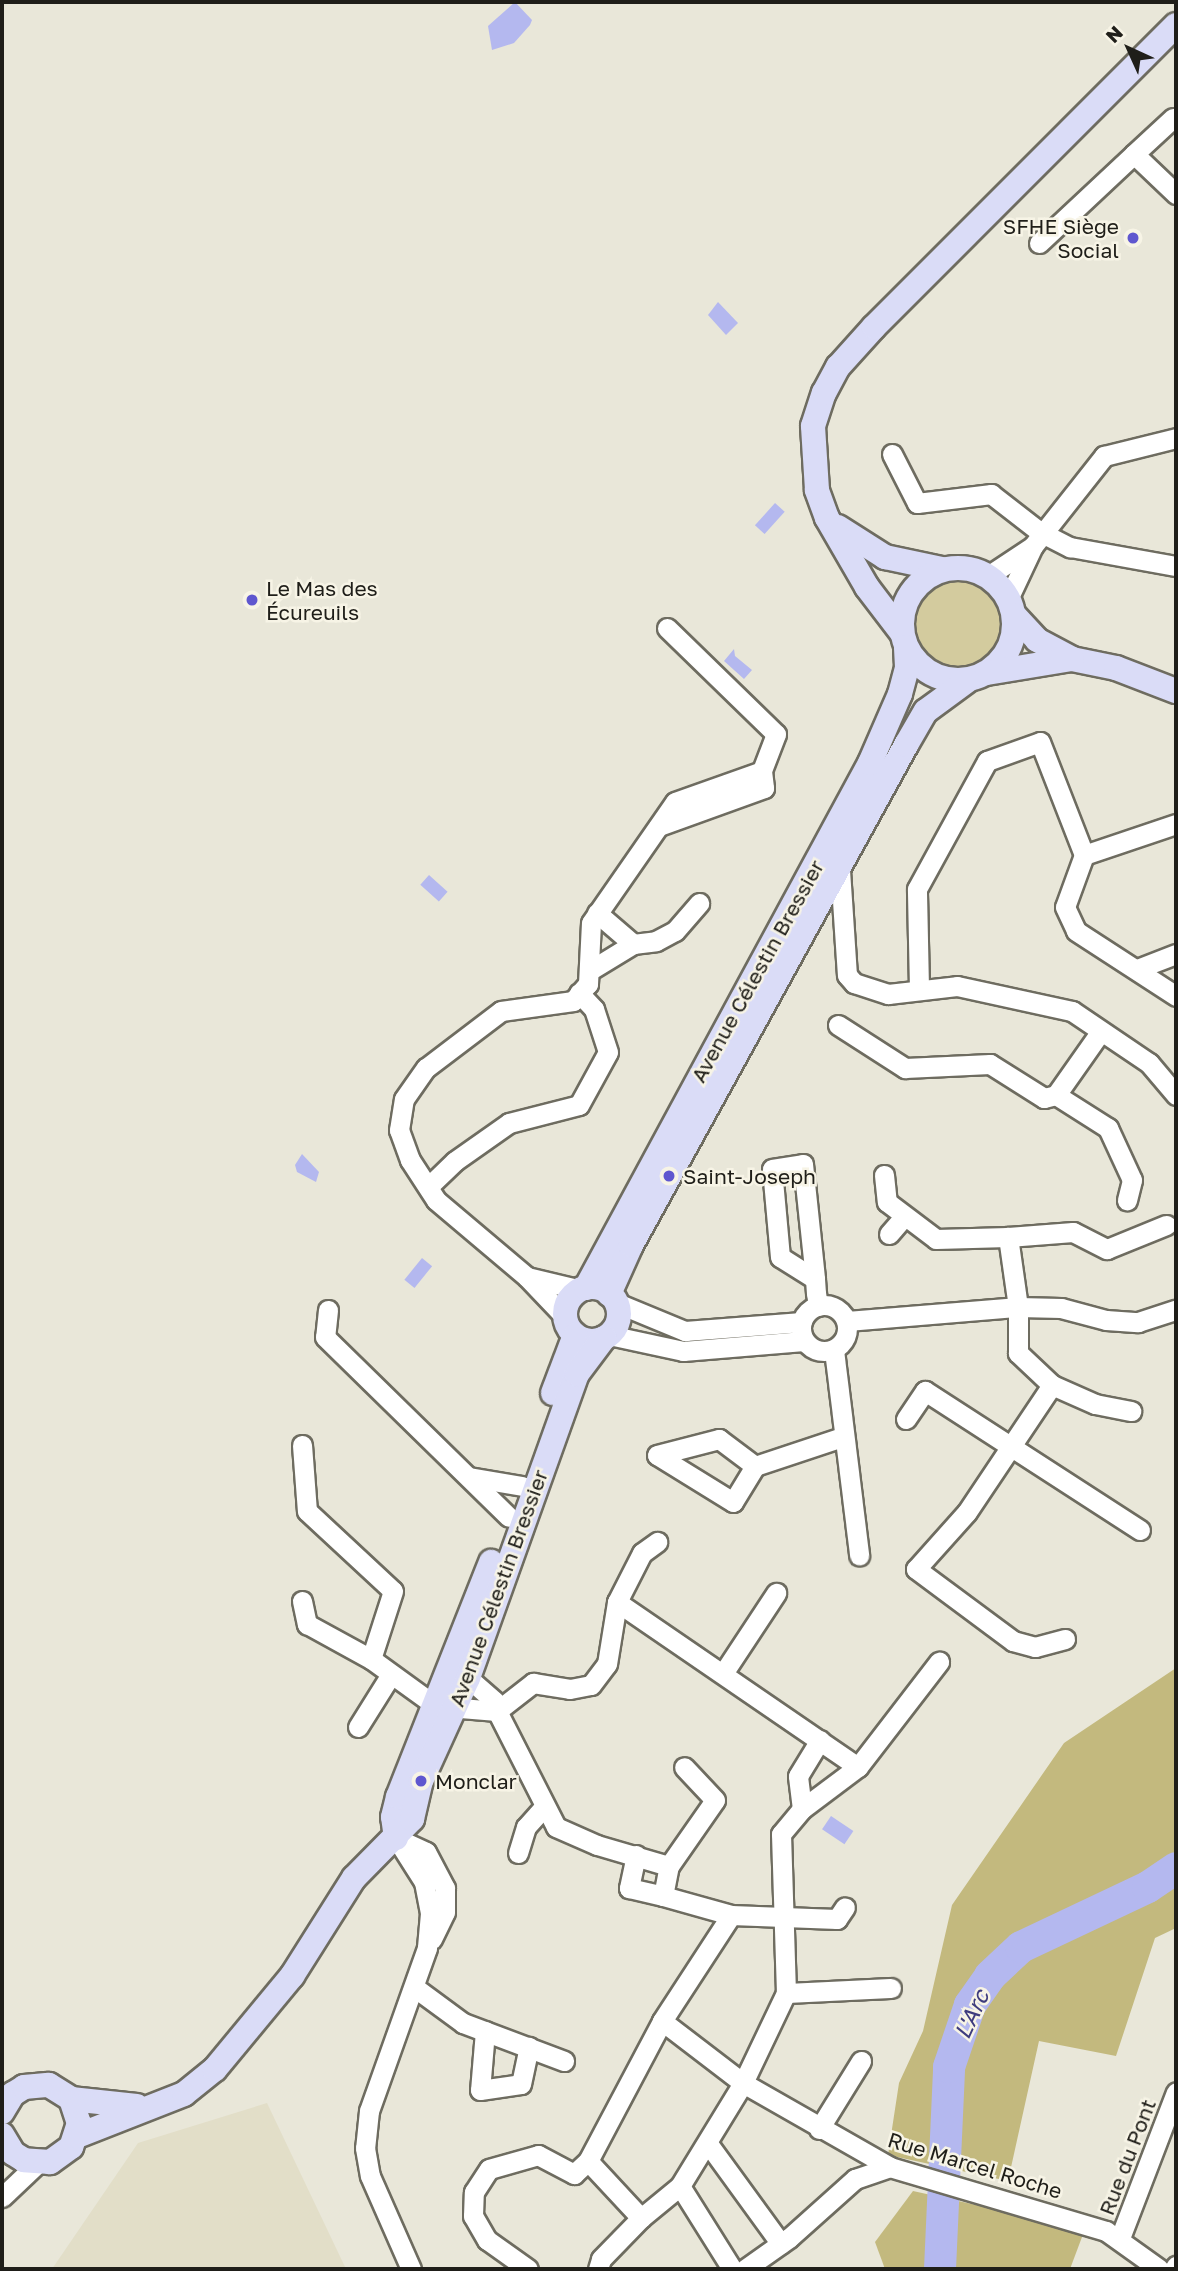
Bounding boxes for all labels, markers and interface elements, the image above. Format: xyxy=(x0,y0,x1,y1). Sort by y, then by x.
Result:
north arrow xyxy=(1094,14,1164,84)
text: N xyxy=(1101,21,1127,47)
place label: SFHE Siège Social xyxy=(1003,213,1119,263)
marker: SFHE Siège Social xyxy=(1125,230,1141,246)
place label: Le Mas des Écureuils xyxy=(266,575,378,625)
marker: Le Mas des Écureuils xyxy=(244,592,260,608)
street label: Avenue Célestin Bressier xyxy=(685,855,829,1087)
place label: Saint-Joseph xyxy=(683,1163,816,1189)
marker: Saint-Joseph xyxy=(661,1168,677,1184)
street label: Avenue Célestin Bressier xyxy=(443,1466,553,1710)
place label: Monclar xyxy=(435,1768,517,1794)
marker: Monclar xyxy=(413,1773,429,1789)
water label: L'Arc xyxy=(948,1985,994,2043)
street label: Rue du Pont xyxy=(1093,2095,1161,2219)
street label: Rue Marcel Roche xyxy=(885,2127,1065,2203)

